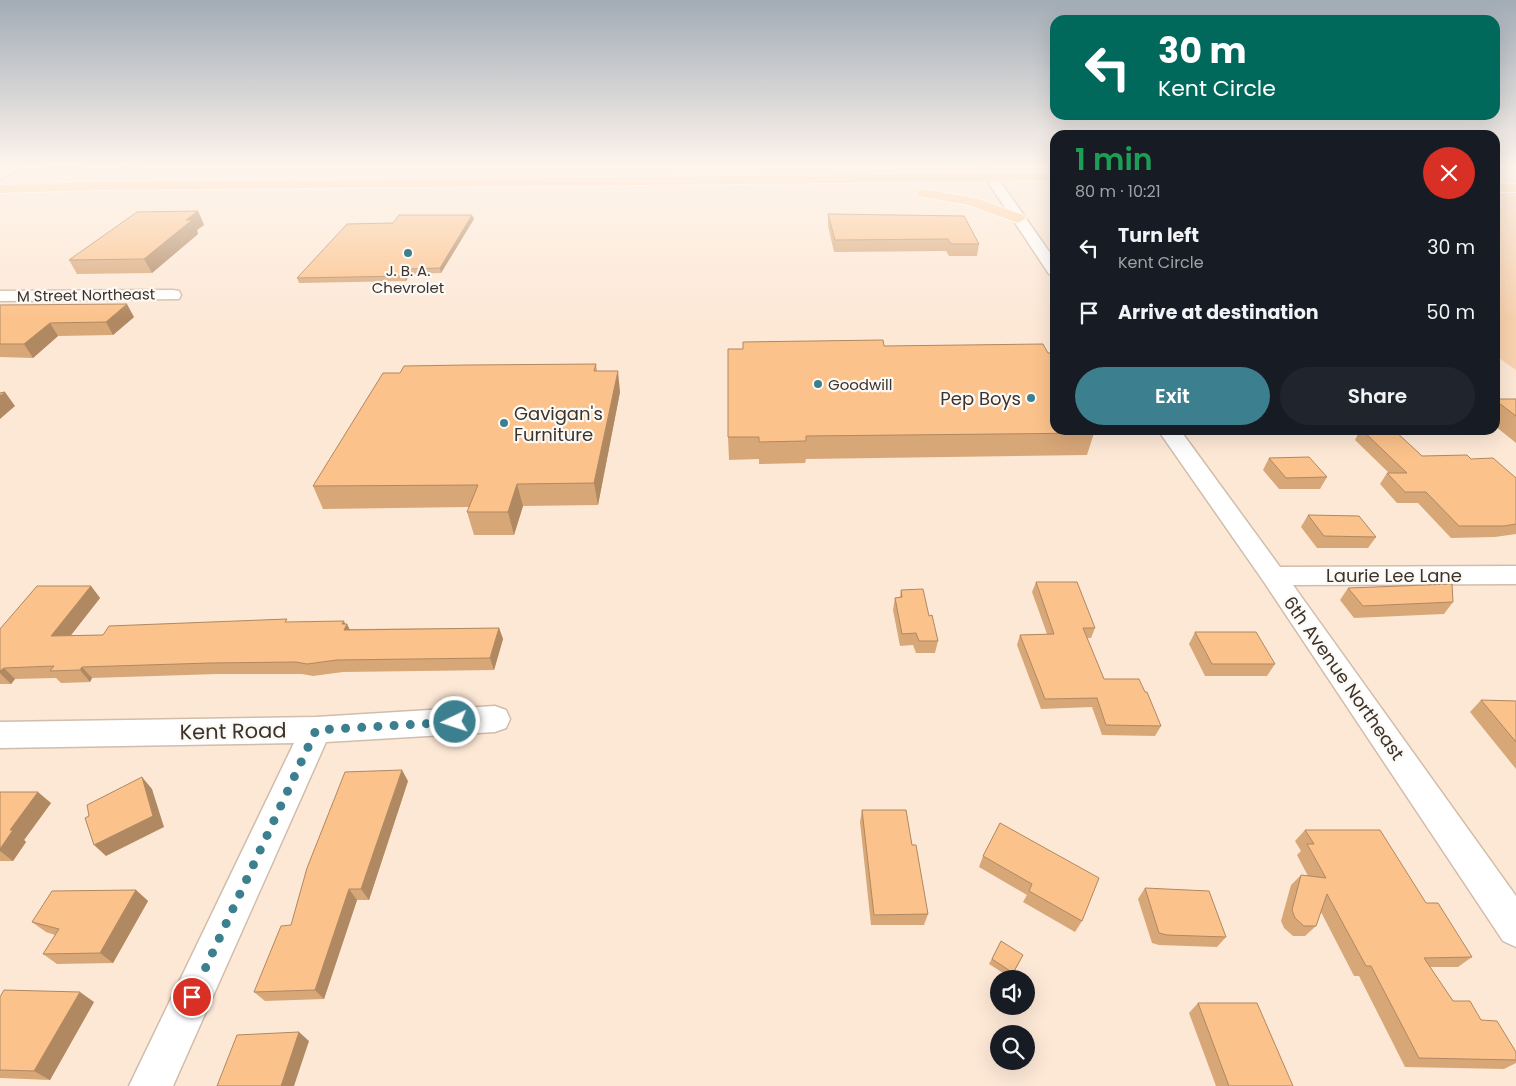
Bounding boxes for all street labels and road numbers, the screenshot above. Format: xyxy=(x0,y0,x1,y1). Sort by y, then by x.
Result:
street label: M Street Northeast xyxy=(17,283,155,307)
street label: Laurie Lee Lane xyxy=(1326,563,1462,588)
street label: 6th Avenue Northeast xyxy=(1278,591,1410,765)
street label: Kent Road xyxy=(179,716,287,746)

